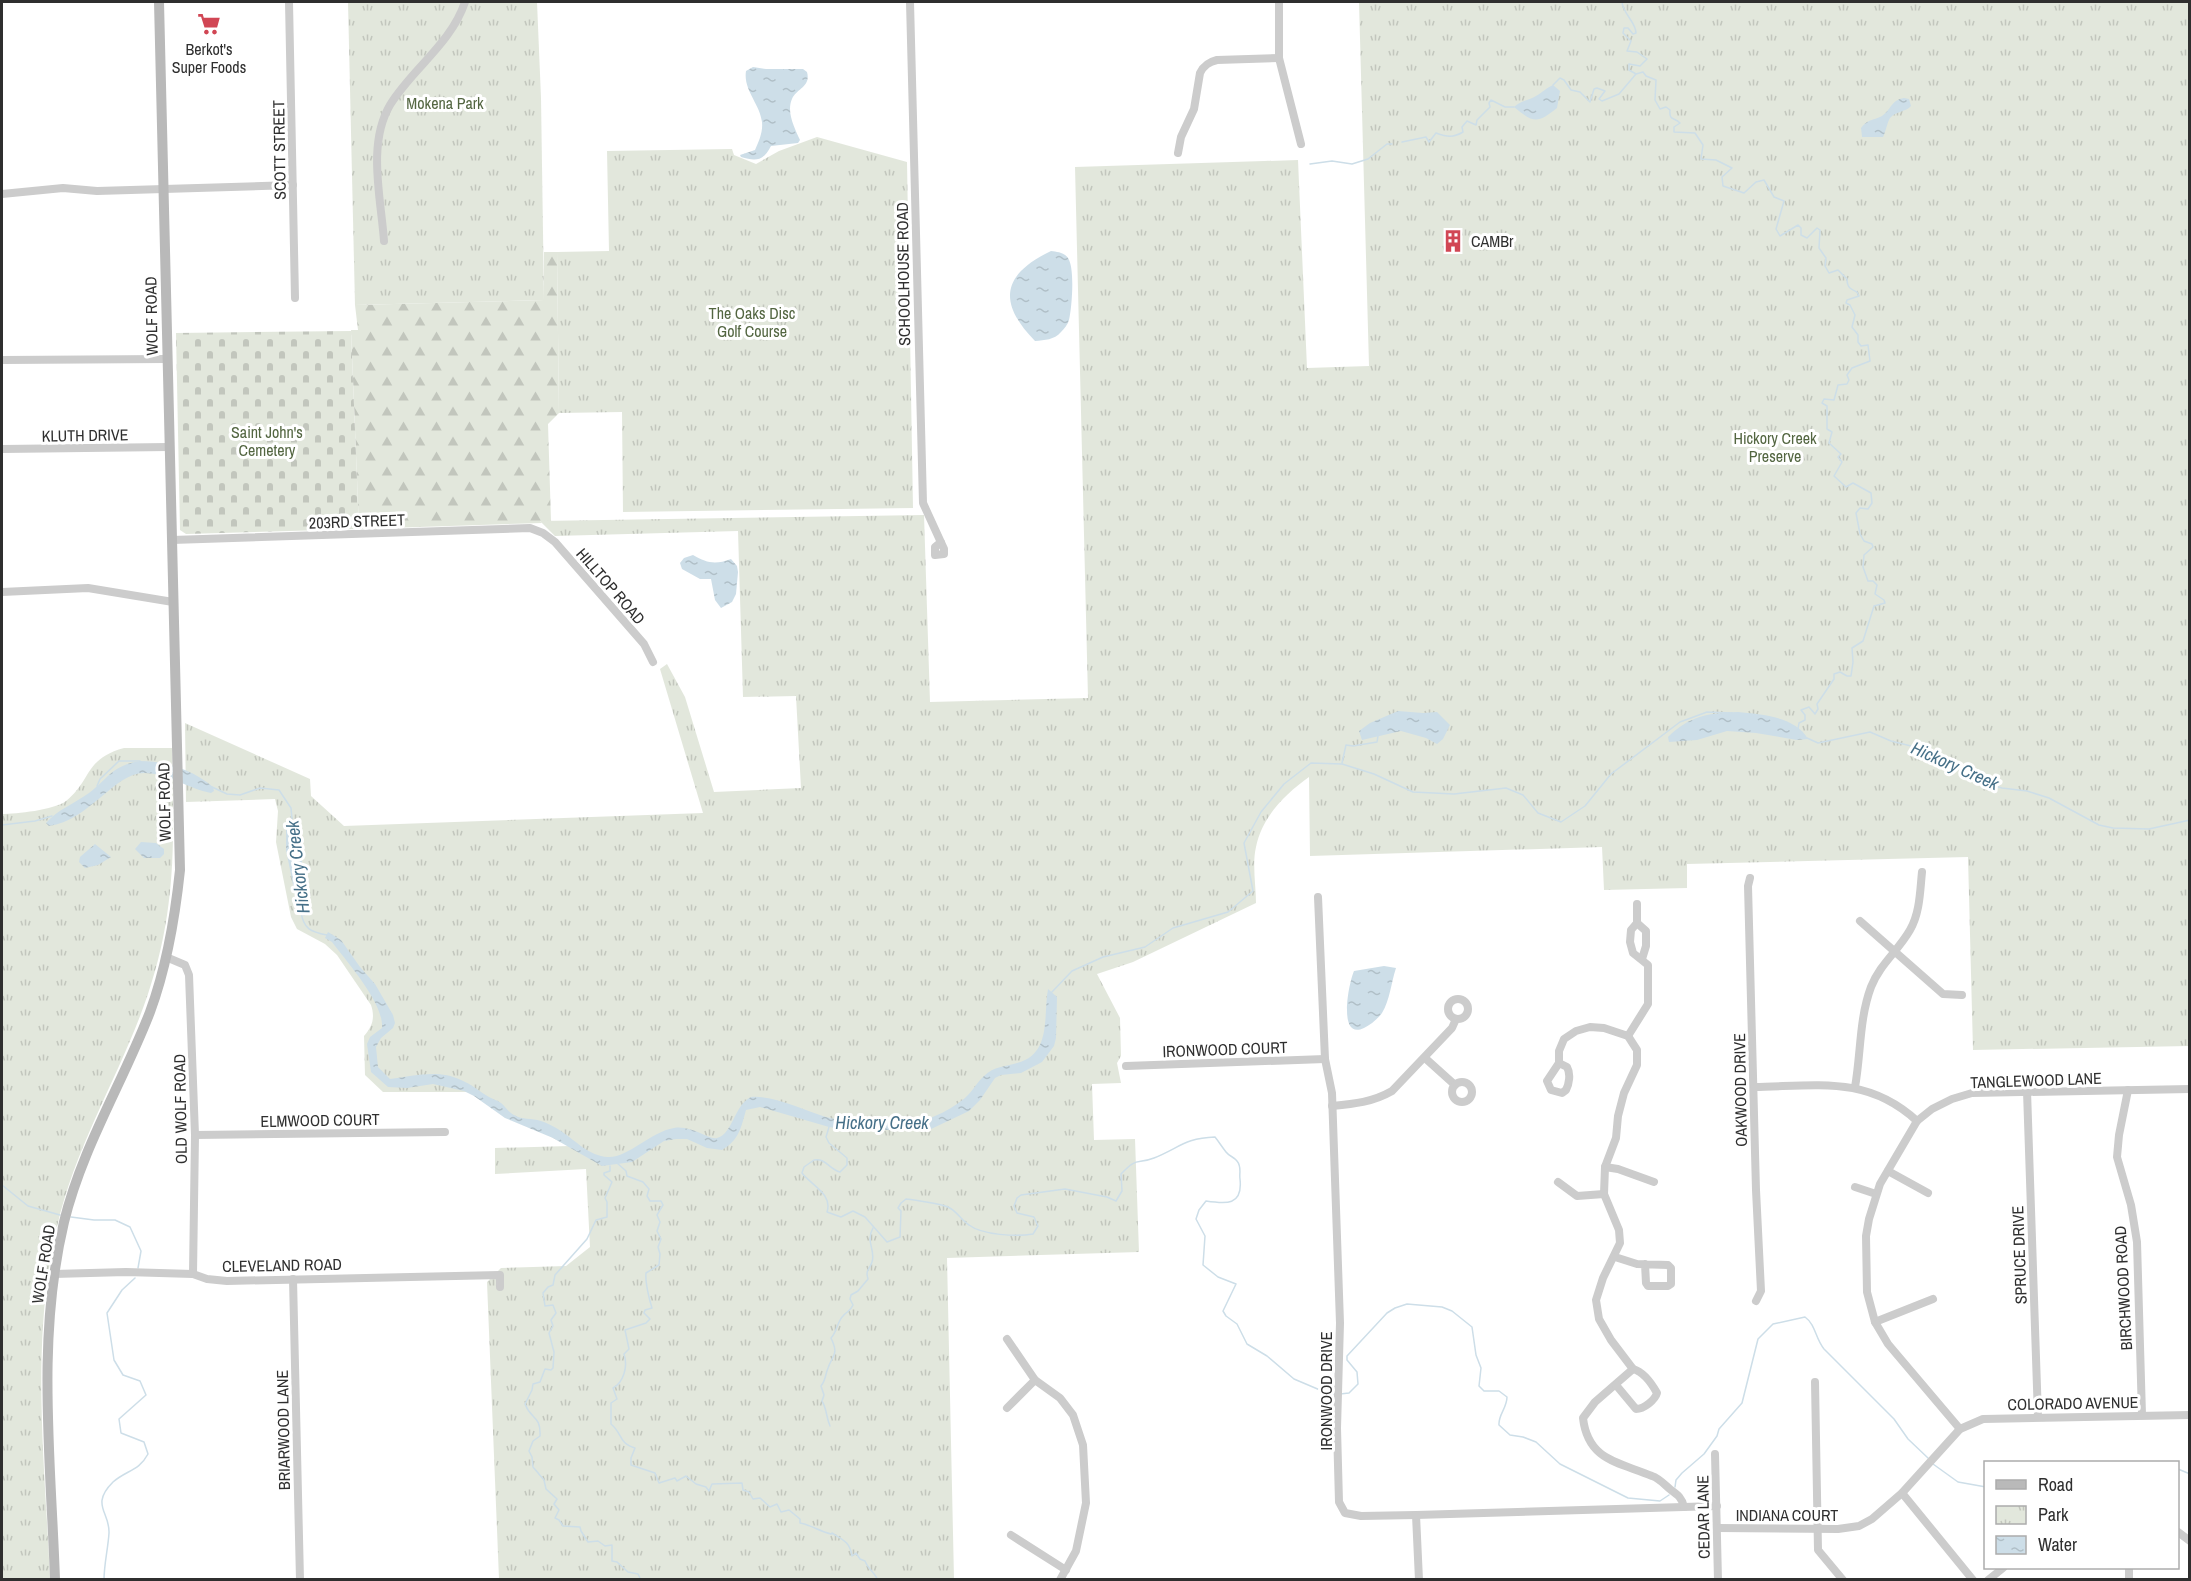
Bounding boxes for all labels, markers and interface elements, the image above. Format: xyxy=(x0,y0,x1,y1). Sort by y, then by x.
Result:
supermarket icon: Berkot's Super Foods xyxy=(196,11,222,37)
place label: Berkot's Super Foods xyxy=(172,38,246,78)
park label: Mokena Park xyxy=(406,92,484,114)
street label: SCOTT STREET xyxy=(267,100,291,200)
street label: SCHOOLHOUSE ROAD xyxy=(891,202,915,346)
building icon: CAMBr xyxy=(1440,228,1466,254)
place label: CAMBr xyxy=(1471,230,1514,252)
street label: WOLF ROAD xyxy=(139,276,163,356)
park label: The Oaks Disc Golf Course xyxy=(709,302,796,342)
park label: Saint John's Cemetery xyxy=(231,421,303,461)
street label: KLUTH DRIVE xyxy=(41,423,129,447)
park label: Hickory Creek Preserve xyxy=(1733,427,1817,467)
street label: 203RD STREET xyxy=(309,508,405,534)
street label: HILLTOP ROAD xyxy=(572,543,650,629)
water label: Hickory Creek xyxy=(1907,735,2004,796)
street label: WOLF ROAD xyxy=(152,762,176,842)
water label: Hickory Creek xyxy=(279,819,316,915)
street label: OAKWOOD DRIVE xyxy=(1728,1033,1752,1147)
street label: IRONWOOD COURT xyxy=(1162,1036,1288,1062)
street label: OLD WOLF ROAD xyxy=(168,1054,192,1164)
street label: TANGLEWOOD LANE xyxy=(1970,1067,2102,1093)
street label: ELMWOOD COURT xyxy=(260,1108,380,1132)
water label: Hickory Creek xyxy=(835,1110,929,1135)
street label: SPRUCE DRIVE xyxy=(2006,1205,2032,1305)
street label: WOLF ROAD xyxy=(26,1223,60,1305)
street label: BIRCHWOOD ROAD xyxy=(2109,1225,2137,1351)
street label: CLEVELAND ROAD xyxy=(222,1253,342,1277)
street label: IRONWOOD DRIVE xyxy=(1315,1332,1337,1450)
street label: BRIARWOOD LANE xyxy=(271,1370,295,1490)
street label: COLORADO AVENUE xyxy=(2007,1391,2139,1415)
legend xyxy=(1984,1461,2179,1569)
text: Road xyxy=(2038,1472,2073,1497)
street label: CEDAR LANE xyxy=(1691,1475,1715,1559)
text: Park xyxy=(2038,1502,2069,1527)
street label: INDIANA COURT xyxy=(1736,1504,1838,1526)
text: Water xyxy=(2038,1532,2077,1557)

